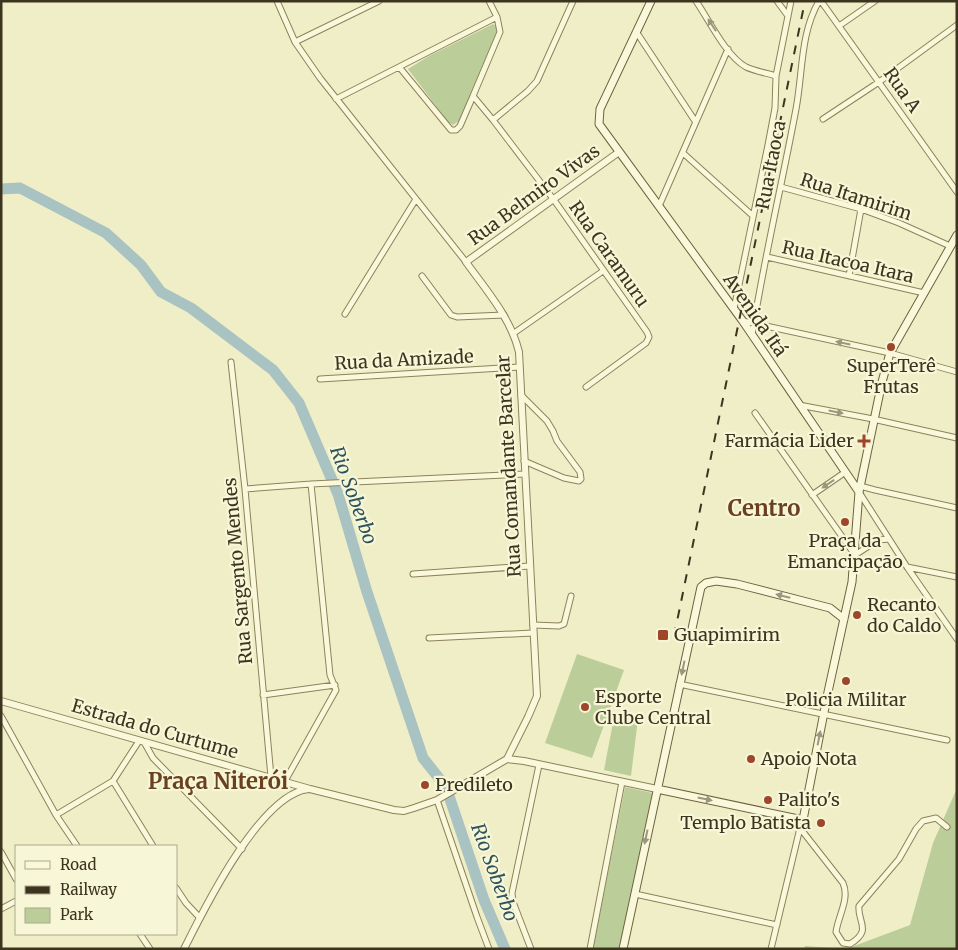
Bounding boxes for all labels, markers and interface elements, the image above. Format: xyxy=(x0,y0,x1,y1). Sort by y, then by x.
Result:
one-way arrow xyxy=(707,19,717,32)
street label: Rua A xyxy=(879,63,926,117)
street label: Rua Itaoca xyxy=(751,118,790,211)
street label: Rua Belmiro Vivas xyxy=(463,139,604,250)
street label: Rua Itamirim xyxy=(797,168,915,225)
street label: Rua Caramuru xyxy=(564,196,655,311)
street label: Rua Itacoa Itara xyxy=(780,235,917,288)
street label: Avenida Itá xyxy=(718,268,793,361)
one-way arrow xyxy=(835,339,850,347)
marker: SuperTerê Frutas xyxy=(885,341,897,353)
street label: Rua da Amizade xyxy=(334,344,474,375)
street label: Rua Comandante Barcelar xyxy=(491,354,526,578)
place label: SuperTerê Frutas xyxy=(846,354,936,398)
one-way arrow xyxy=(828,408,843,416)
place label: Farmácia Lider xyxy=(724,429,854,452)
marker: Farmácia Lider xyxy=(858,435,870,447)
water label: Rio Soberbo xyxy=(325,443,383,548)
street label: Rua Sargento Mendes xyxy=(218,477,257,665)
one-way arrow xyxy=(822,479,835,489)
district label: Centro xyxy=(728,494,800,522)
marker: Praça da Emancipação xyxy=(839,516,851,528)
place label: Praça da Emancipação xyxy=(787,529,903,573)
one-way arrow xyxy=(775,592,790,600)
place label: Recanto do Caldo xyxy=(867,593,941,637)
marker: Recanto do Caldo xyxy=(851,609,863,621)
place label: Guapimirim xyxy=(674,623,780,646)
marker: Guapimirim xyxy=(656,628,670,642)
one-way arrow xyxy=(679,661,687,676)
marker: Policia Militar xyxy=(840,675,852,687)
place label: Esporte Clube Central xyxy=(595,685,711,729)
place label: Policia Militar xyxy=(785,688,907,711)
street label: Estrada do Curtume xyxy=(69,694,241,763)
marker: Esporte Clube Central xyxy=(579,701,591,713)
one-way arrow xyxy=(815,730,823,745)
place label: Apoio Nota xyxy=(760,747,857,770)
marker: Apoio Nota xyxy=(745,753,757,765)
district label: Praça Niterói xyxy=(148,767,288,795)
place label: Predileto xyxy=(435,773,513,796)
marker: Predileto xyxy=(419,779,431,791)
place label: Palito's xyxy=(778,788,840,811)
marker: Palito's xyxy=(762,794,774,806)
one-way arrow xyxy=(697,795,712,803)
place label: Templo Batista xyxy=(680,811,811,834)
marker: Templo Batista xyxy=(815,817,827,829)
water label: Rio Soberbo xyxy=(466,820,524,925)
one-way arrow xyxy=(642,829,650,844)
legend xyxy=(15,845,178,935)
text: Road xyxy=(60,855,96,874)
text: Railway xyxy=(60,880,117,899)
text: Park xyxy=(60,905,94,924)

